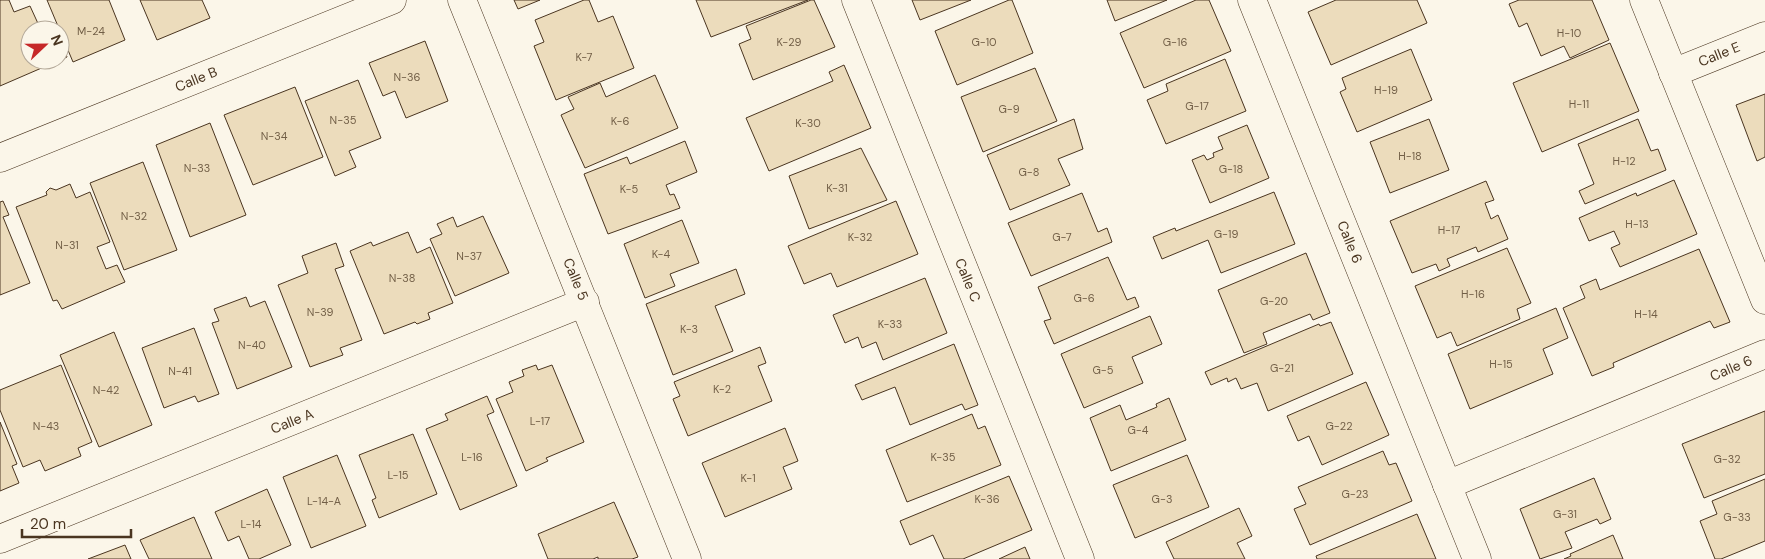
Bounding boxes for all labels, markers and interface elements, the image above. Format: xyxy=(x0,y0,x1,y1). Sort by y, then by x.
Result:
north arrow xyxy=(20,20,70,70)
house number: M-24 xyxy=(77,24,105,38)
house number: H-10 xyxy=(1557,26,1581,40)
text: N xyxy=(47,32,67,48)
house number: K-29 xyxy=(777,35,802,49)
house number: G-10 xyxy=(971,35,997,49)
house number: G-16 xyxy=(1163,35,1187,49)
street label: Calle E xyxy=(1695,37,1743,70)
house number: K-7 xyxy=(576,50,593,64)
street label: Calle B xyxy=(172,62,220,96)
house number: N-36 xyxy=(394,70,421,84)
house number: H-19 xyxy=(1374,83,1398,97)
house number: H-11 xyxy=(1569,97,1589,111)
house number: G-17 xyxy=(1185,99,1209,113)
house number: G-9 xyxy=(998,102,1020,116)
house number: N-35 xyxy=(330,113,357,127)
house number: K-6 xyxy=(611,114,629,128)
house number: K-30 xyxy=(795,116,821,130)
house number: N-34 xyxy=(261,129,288,143)
house number: H-18 xyxy=(1398,149,1422,163)
house number: H-12 xyxy=(1612,154,1636,168)
house number: N-33 xyxy=(184,161,210,175)
house number: G-18 xyxy=(1219,162,1243,176)
house number: G-8 xyxy=(1019,165,1039,179)
house number: K-31 xyxy=(826,181,848,195)
house number: K-5 xyxy=(620,182,638,196)
house number: N-32 xyxy=(121,209,147,223)
house number: H-13 xyxy=(1625,217,1649,231)
street label: Calle 6 xyxy=(1333,218,1367,266)
house number: H-17 xyxy=(1438,223,1460,237)
house number: G-19 xyxy=(1214,227,1238,241)
house number: K-32 xyxy=(848,230,872,244)
house number: G-7 xyxy=(1052,230,1072,244)
house number: N-31 xyxy=(55,238,79,252)
house number: K-4 xyxy=(652,247,671,261)
house number: N-37 xyxy=(456,249,482,263)
street label: Calle 5 xyxy=(559,255,593,303)
street label: Calle C xyxy=(951,255,985,305)
house number: N-38 xyxy=(389,271,415,285)
house number: H-16 xyxy=(1461,287,1485,301)
house number: G-6 xyxy=(1073,291,1095,305)
house number: G-20 xyxy=(1260,294,1288,308)
house number: N-39 xyxy=(307,305,333,319)
house number: H-14 xyxy=(1634,307,1658,321)
house number: K-33 xyxy=(878,317,902,331)
house number: K-3 xyxy=(680,322,698,336)
house number: N-40 xyxy=(238,338,266,352)
street label: Calle 6 xyxy=(1707,351,1755,385)
house number: H-15 xyxy=(1489,357,1513,371)
house number: G-21 xyxy=(1270,361,1294,375)
house number: G-5 xyxy=(1093,363,1114,377)
house number: N-41 xyxy=(168,364,192,378)
house number: K-2 xyxy=(713,382,731,396)
house number: N-42 xyxy=(93,383,119,397)
street label: Calle A xyxy=(268,404,316,438)
house number: L-17 xyxy=(530,414,550,428)
house number: N-43 xyxy=(33,419,59,433)
house number: G-22 xyxy=(1326,419,1352,433)
house number: G-4 xyxy=(1128,423,1149,437)
house number: L-16 xyxy=(461,450,483,464)
house number: K-35 xyxy=(931,450,956,464)
house number: G-32 xyxy=(1713,452,1741,466)
house number: L-15 xyxy=(387,468,409,482)
house number: K-1 xyxy=(740,471,756,485)
house number: G-23 xyxy=(1341,487,1369,501)
house number: K-36 xyxy=(974,492,1000,506)
house number: G-3 xyxy=(1152,492,1172,506)
house number: L-14-A xyxy=(307,494,341,508)
scale bar xyxy=(22,506,131,538)
house number: G-31 xyxy=(1553,507,1577,521)
house number: G-33 xyxy=(1723,510,1751,524)
text: 20 m xyxy=(30,514,66,534)
house number: L-14 xyxy=(240,517,262,531)

